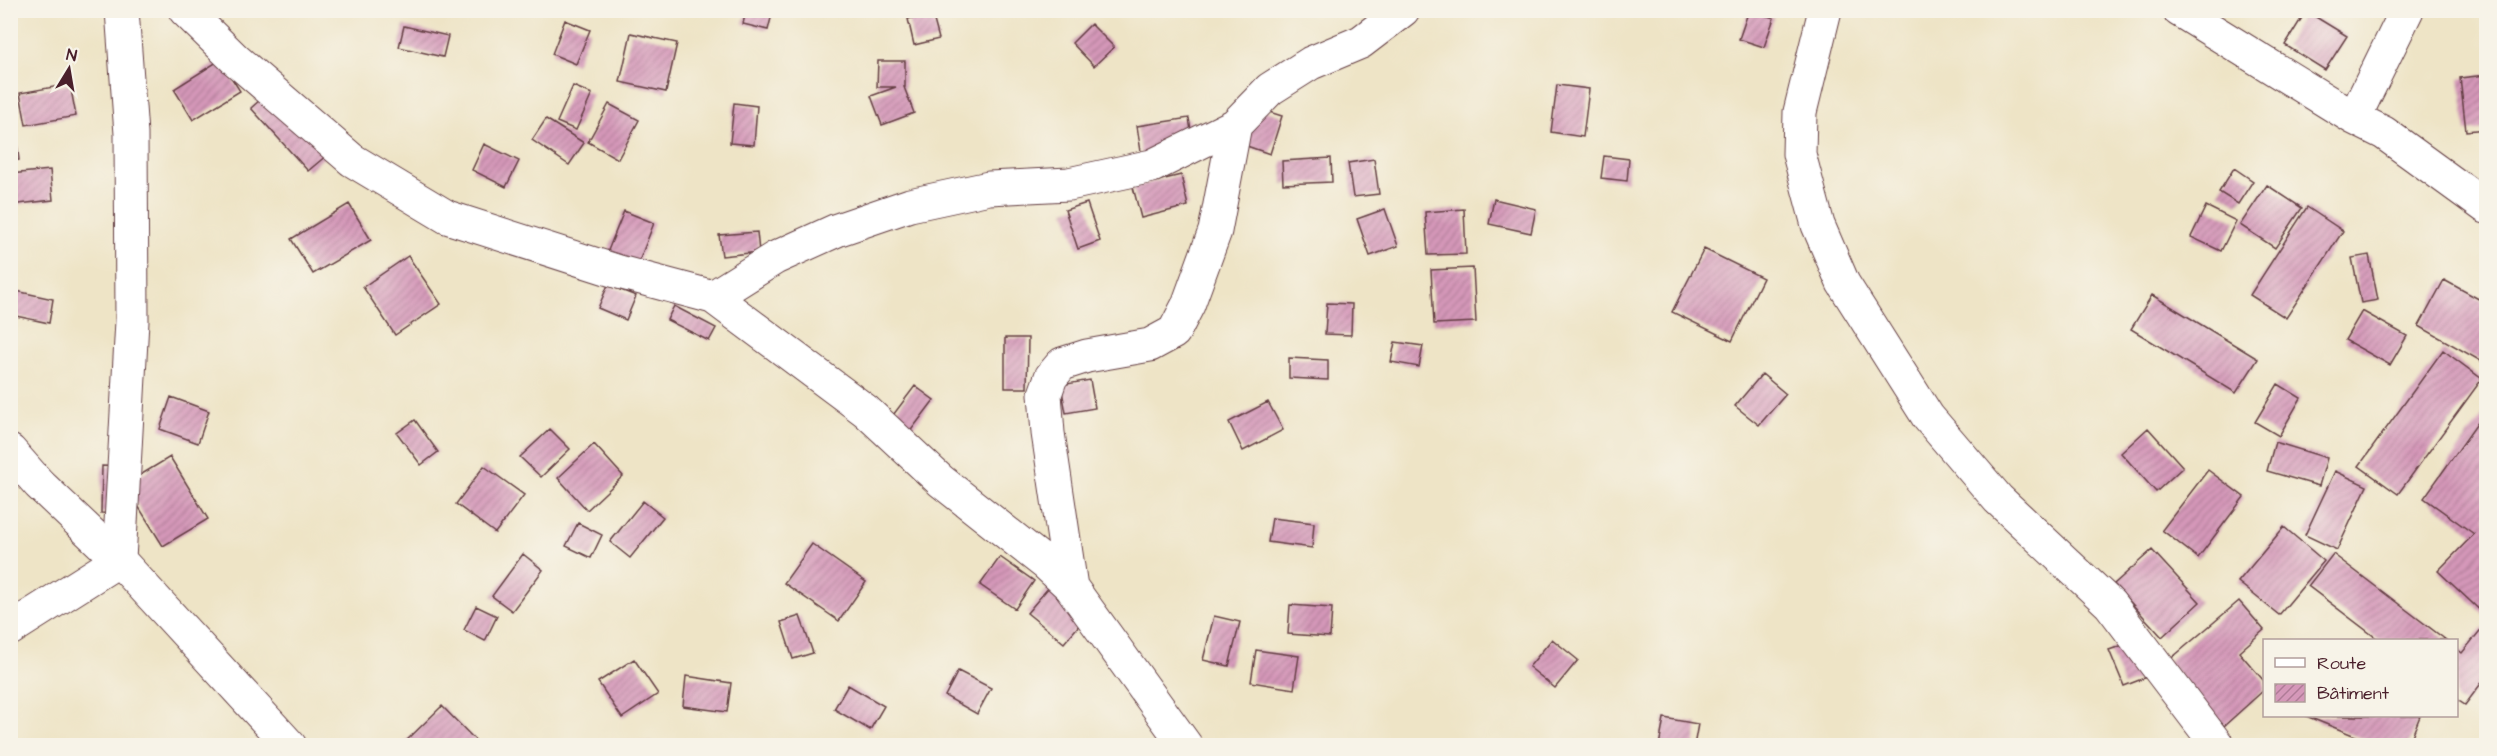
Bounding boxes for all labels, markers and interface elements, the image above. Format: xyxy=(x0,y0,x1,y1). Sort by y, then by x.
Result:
north arrow xyxy=(39,39,99,99)
text: N xyxy=(65,44,79,67)
legend xyxy=(2263,639,2458,717)
text: Route xyxy=(2317,651,2366,676)
text: Bâtiment xyxy=(2317,681,2390,706)

